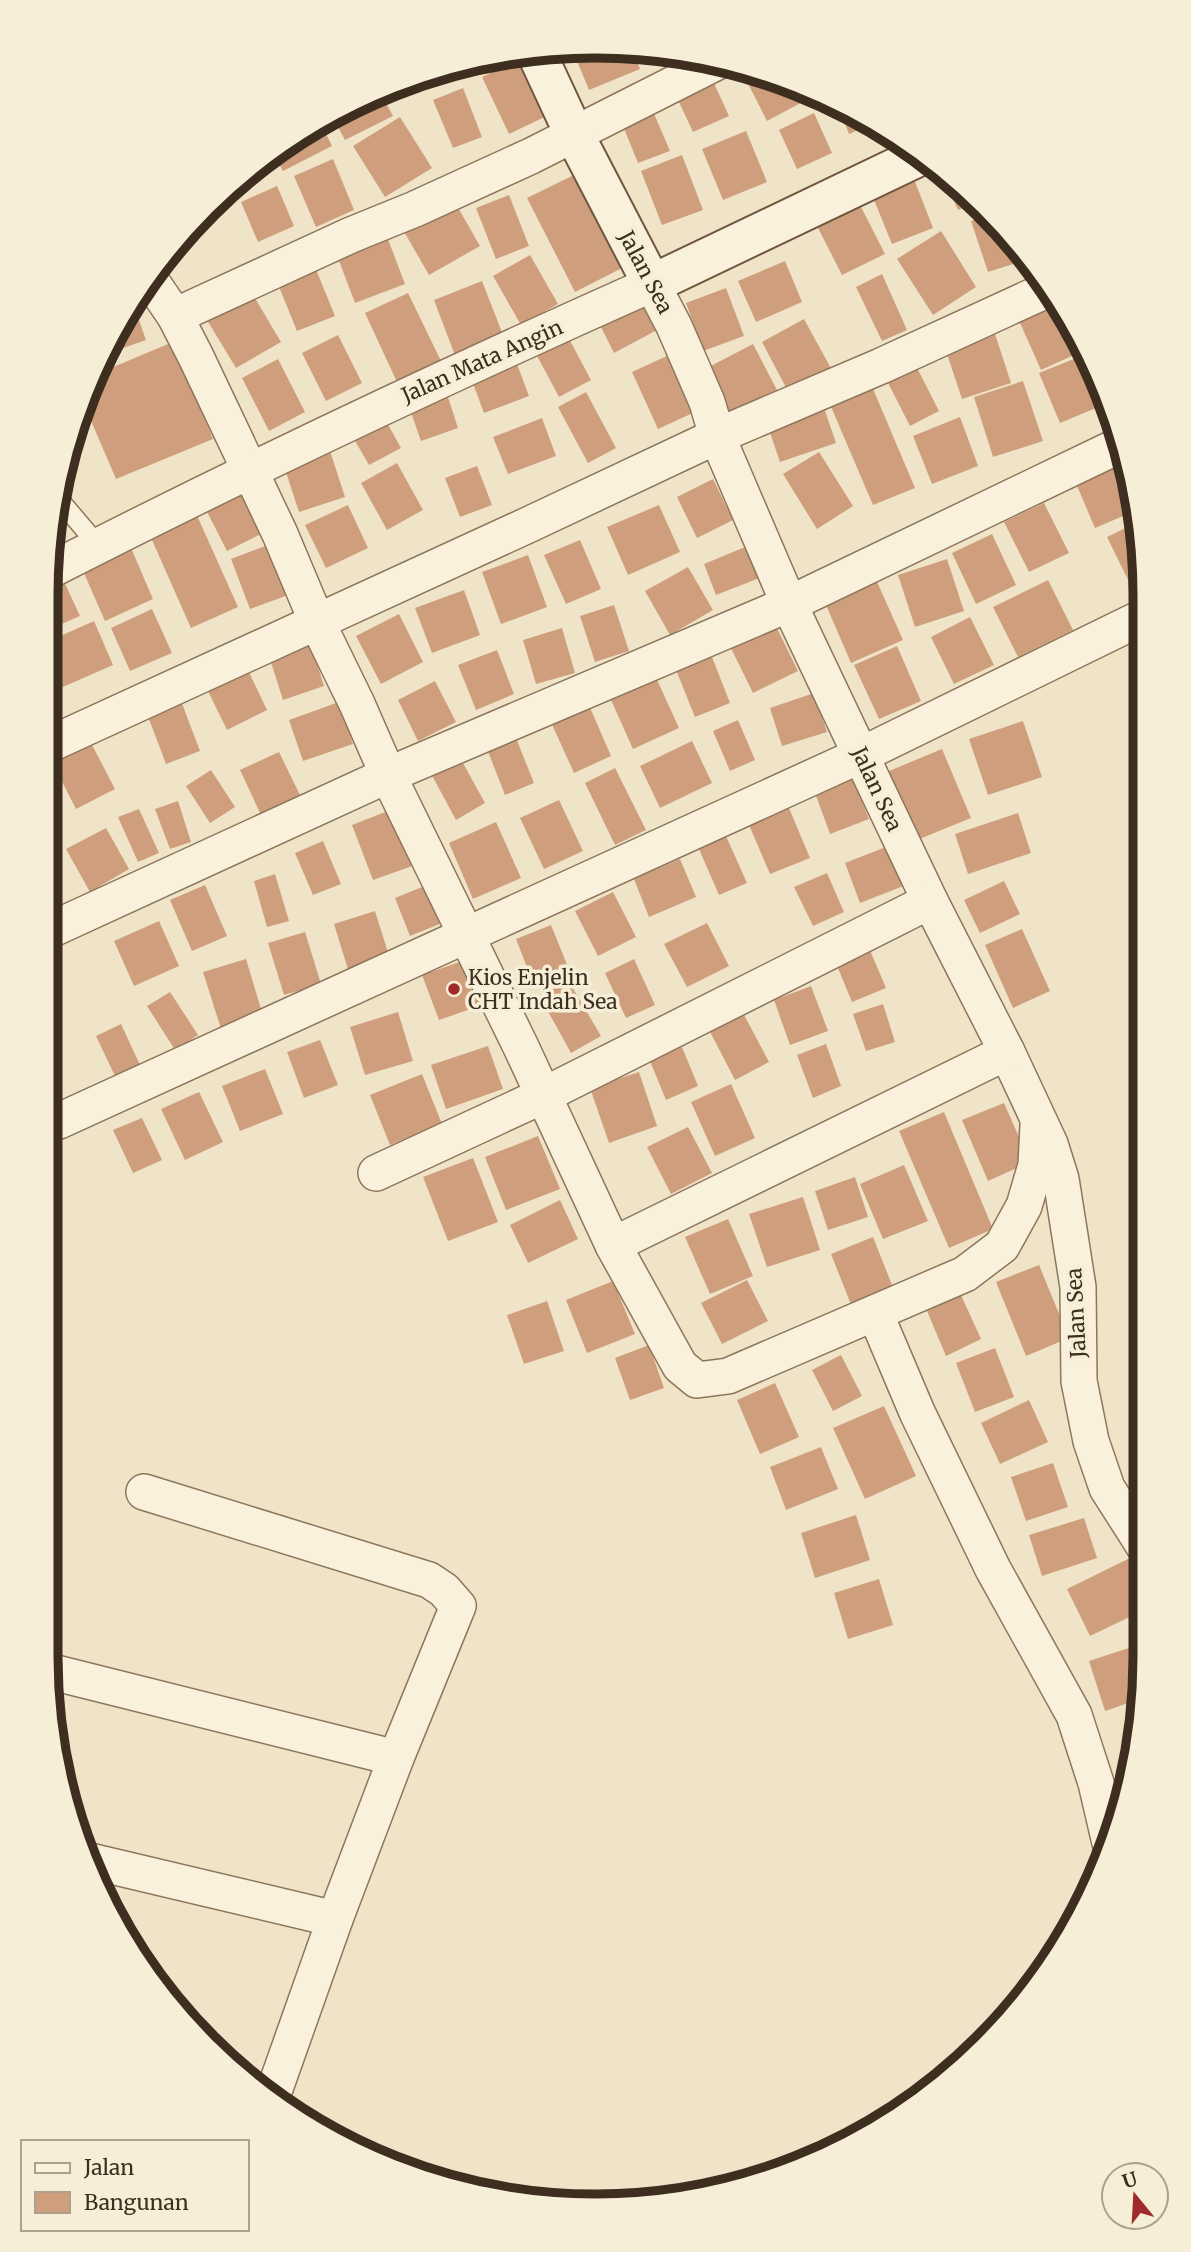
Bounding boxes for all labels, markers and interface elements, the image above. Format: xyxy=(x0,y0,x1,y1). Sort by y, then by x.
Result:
street label: Jalan Sea xyxy=(612,225,679,318)
street label: Jalan Mata Angin xyxy=(396,313,567,409)
street label: Jalan Sea xyxy=(845,742,908,836)
place label: Kios Enjelin CHT Indah Sea xyxy=(468,964,618,1015)
marker: Kios Enjelin CHT Indah Sea xyxy=(446,981,462,997)
street label: Jalan Sea xyxy=(1060,1267,1092,1360)
legend xyxy=(21,2140,248,2231)
text: Jalan xyxy=(83,2154,134,2181)
north arrow xyxy=(1100,2161,1170,2231)
text: U xyxy=(1119,2166,1140,2193)
text: Bangunan xyxy=(84,2189,189,2216)

